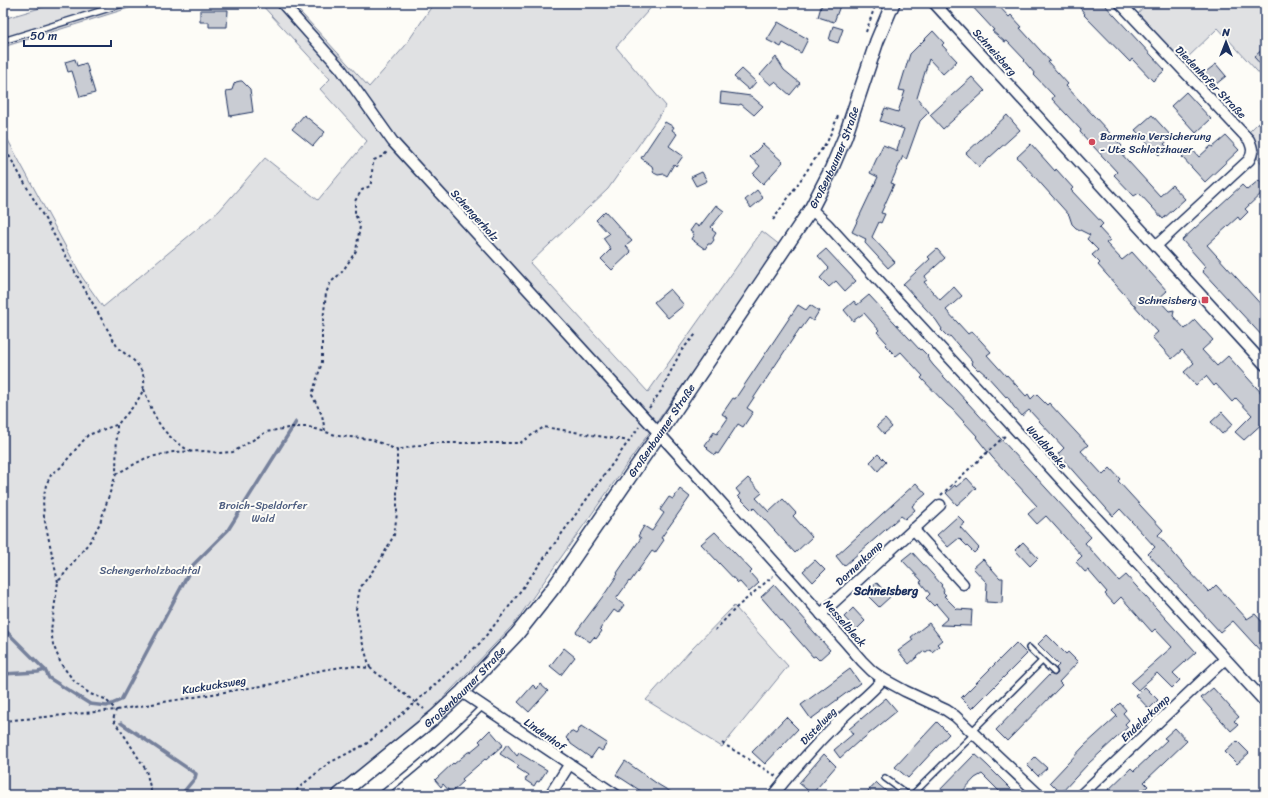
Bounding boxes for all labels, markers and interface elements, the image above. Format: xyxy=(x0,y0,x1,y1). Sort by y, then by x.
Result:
scale bar xyxy=(24,22,111,48)
north arrow xyxy=(1206,22,1246,62)
text: N xyxy=(1221,23,1230,42)
street label: Schneisberg xyxy=(968,24,1022,81)
text: 50 m xyxy=(30,25,57,47)
street label: Diedenhofer Straße xyxy=(1170,41,1251,124)
street label: Großenbaumer Straße xyxy=(804,104,865,212)
place label: Barmenia Versicherung - Ute Schlotzhauer xyxy=(1100,127,1212,159)
marker: Barmenia Versicherung - Ute Schlotzhauer xyxy=(1087,137,1097,147)
street label: Schengerholz xyxy=(446,185,504,246)
place label: Schneisberg xyxy=(1138,291,1197,310)
marker: Schneisberg xyxy=(1200,295,1210,305)
street label: Großenbaumer Straße xyxy=(623,380,701,481)
street label: Waldbleeke xyxy=(1021,421,1072,474)
park label: Broich-Speldorfer Wald xyxy=(219,496,308,528)
street label: Dornenkamp xyxy=(831,536,888,591)
park label: Schengerholzbachtal xyxy=(100,561,201,580)
district label: Schneisberg xyxy=(853,580,919,602)
street label: Nesselbleck xyxy=(818,595,871,652)
street label: Großenbaumer Straße xyxy=(420,642,511,733)
street label: Kuckucksweg xyxy=(181,671,248,700)
street label: Endelerkamp xyxy=(1116,690,1175,747)
street label: Distelweg xyxy=(795,703,842,750)
street label: Lindenhof xyxy=(520,713,571,756)

